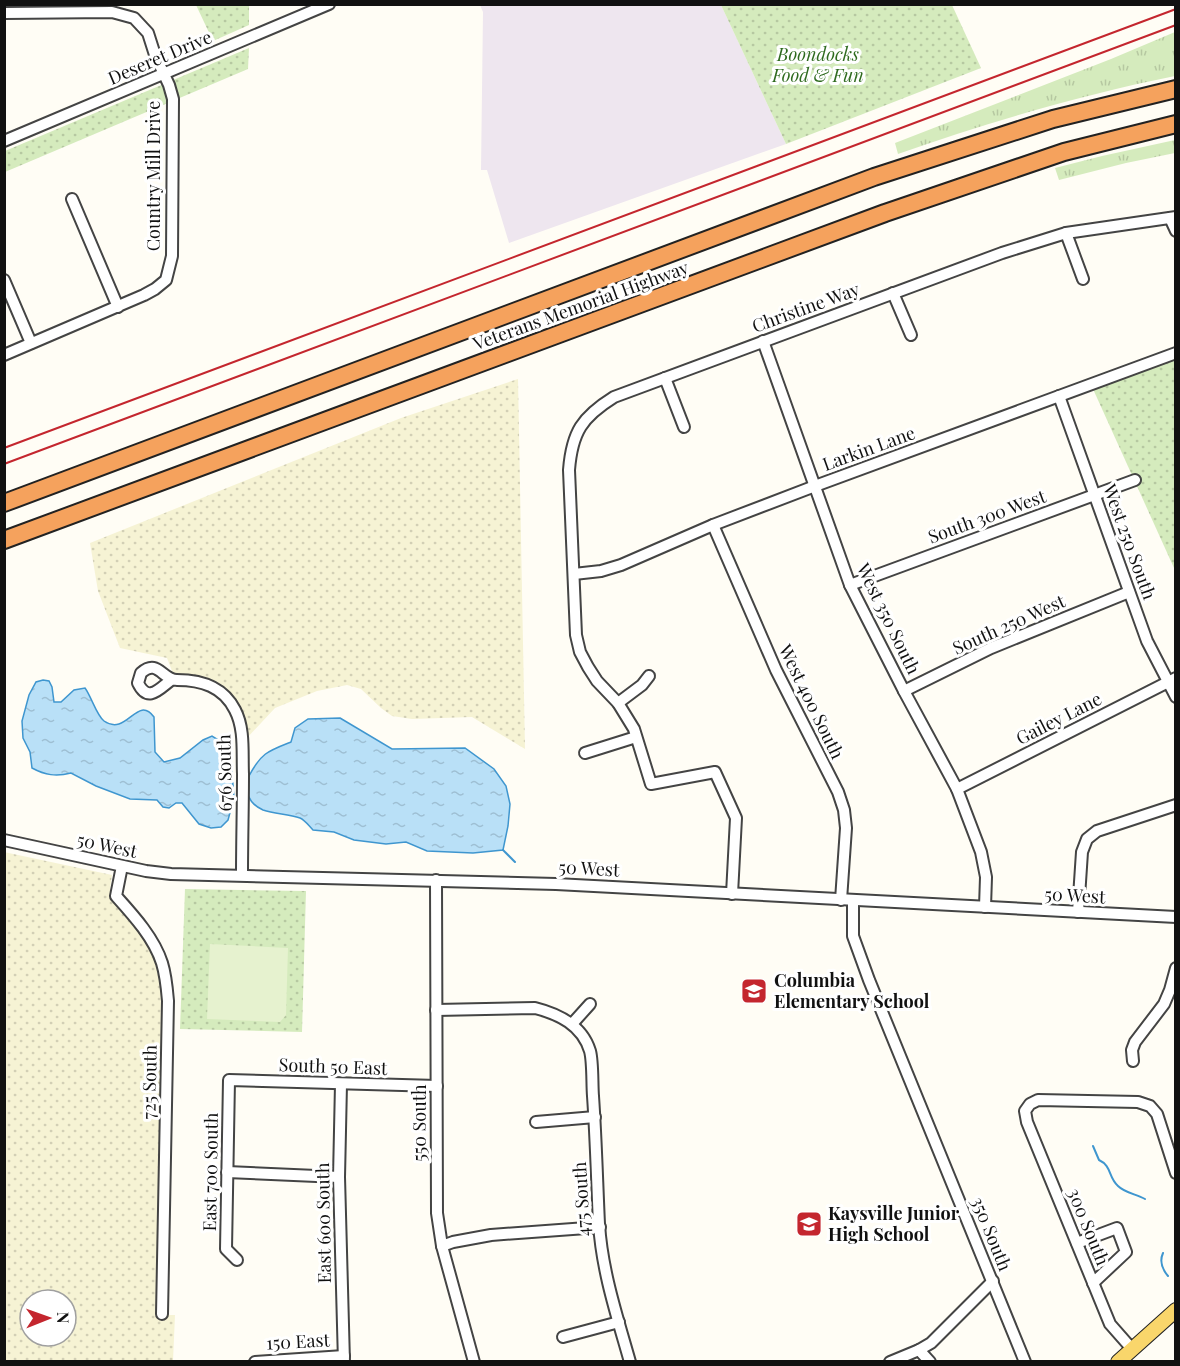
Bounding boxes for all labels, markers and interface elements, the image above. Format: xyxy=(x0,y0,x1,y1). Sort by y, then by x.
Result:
street label: Deseret Drive xyxy=(104,24,215,90)
park label: Boondocks Food & Fun xyxy=(771,42,864,87)
street label: Country Mill Drive xyxy=(141,101,165,251)
street label: Veterans Memorial Highway xyxy=(469,255,692,356)
street label: Christine Way xyxy=(748,276,863,338)
street label: Larkin Lane xyxy=(819,420,918,476)
street label: West 250 South xyxy=(1098,480,1162,603)
street label: South 300 West xyxy=(924,483,1049,548)
street label: West 350 South xyxy=(851,558,926,678)
street label: South 250 West xyxy=(949,588,1069,660)
street label: West 400 South xyxy=(773,640,850,763)
street label: Gailey Lane xyxy=(1012,686,1106,750)
street label: 676 South xyxy=(211,734,237,812)
street label: 50 West xyxy=(75,827,140,863)
street label: 50 West xyxy=(558,854,621,882)
street label: 50 West xyxy=(1044,881,1107,909)
place label: Columbia Elementary School xyxy=(774,968,930,1013)
school or university icon: Columbia Elementary School xyxy=(739,976,769,1006)
street label: 725 South xyxy=(136,1044,162,1120)
street label: South 50 East xyxy=(278,1052,388,1080)
street label: 550 South xyxy=(407,1084,431,1162)
street label: East 700 South xyxy=(197,1112,223,1232)
street label: 475 South xyxy=(567,1161,595,1237)
street label: East 600 South xyxy=(310,1162,336,1284)
street label: 300 South xyxy=(1063,1184,1115,1269)
street label: 350 South xyxy=(966,1193,1018,1275)
place label: Kaysville Junior High School xyxy=(828,1201,960,1246)
school or university icon: Kaysville Junior High School xyxy=(794,1209,824,1239)
north arrow xyxy=(18,1288,78,1348)
text: N xyxy=(53,1312,74,1324)
street label: 150 East xyxy=(266,1327,331,1355)

